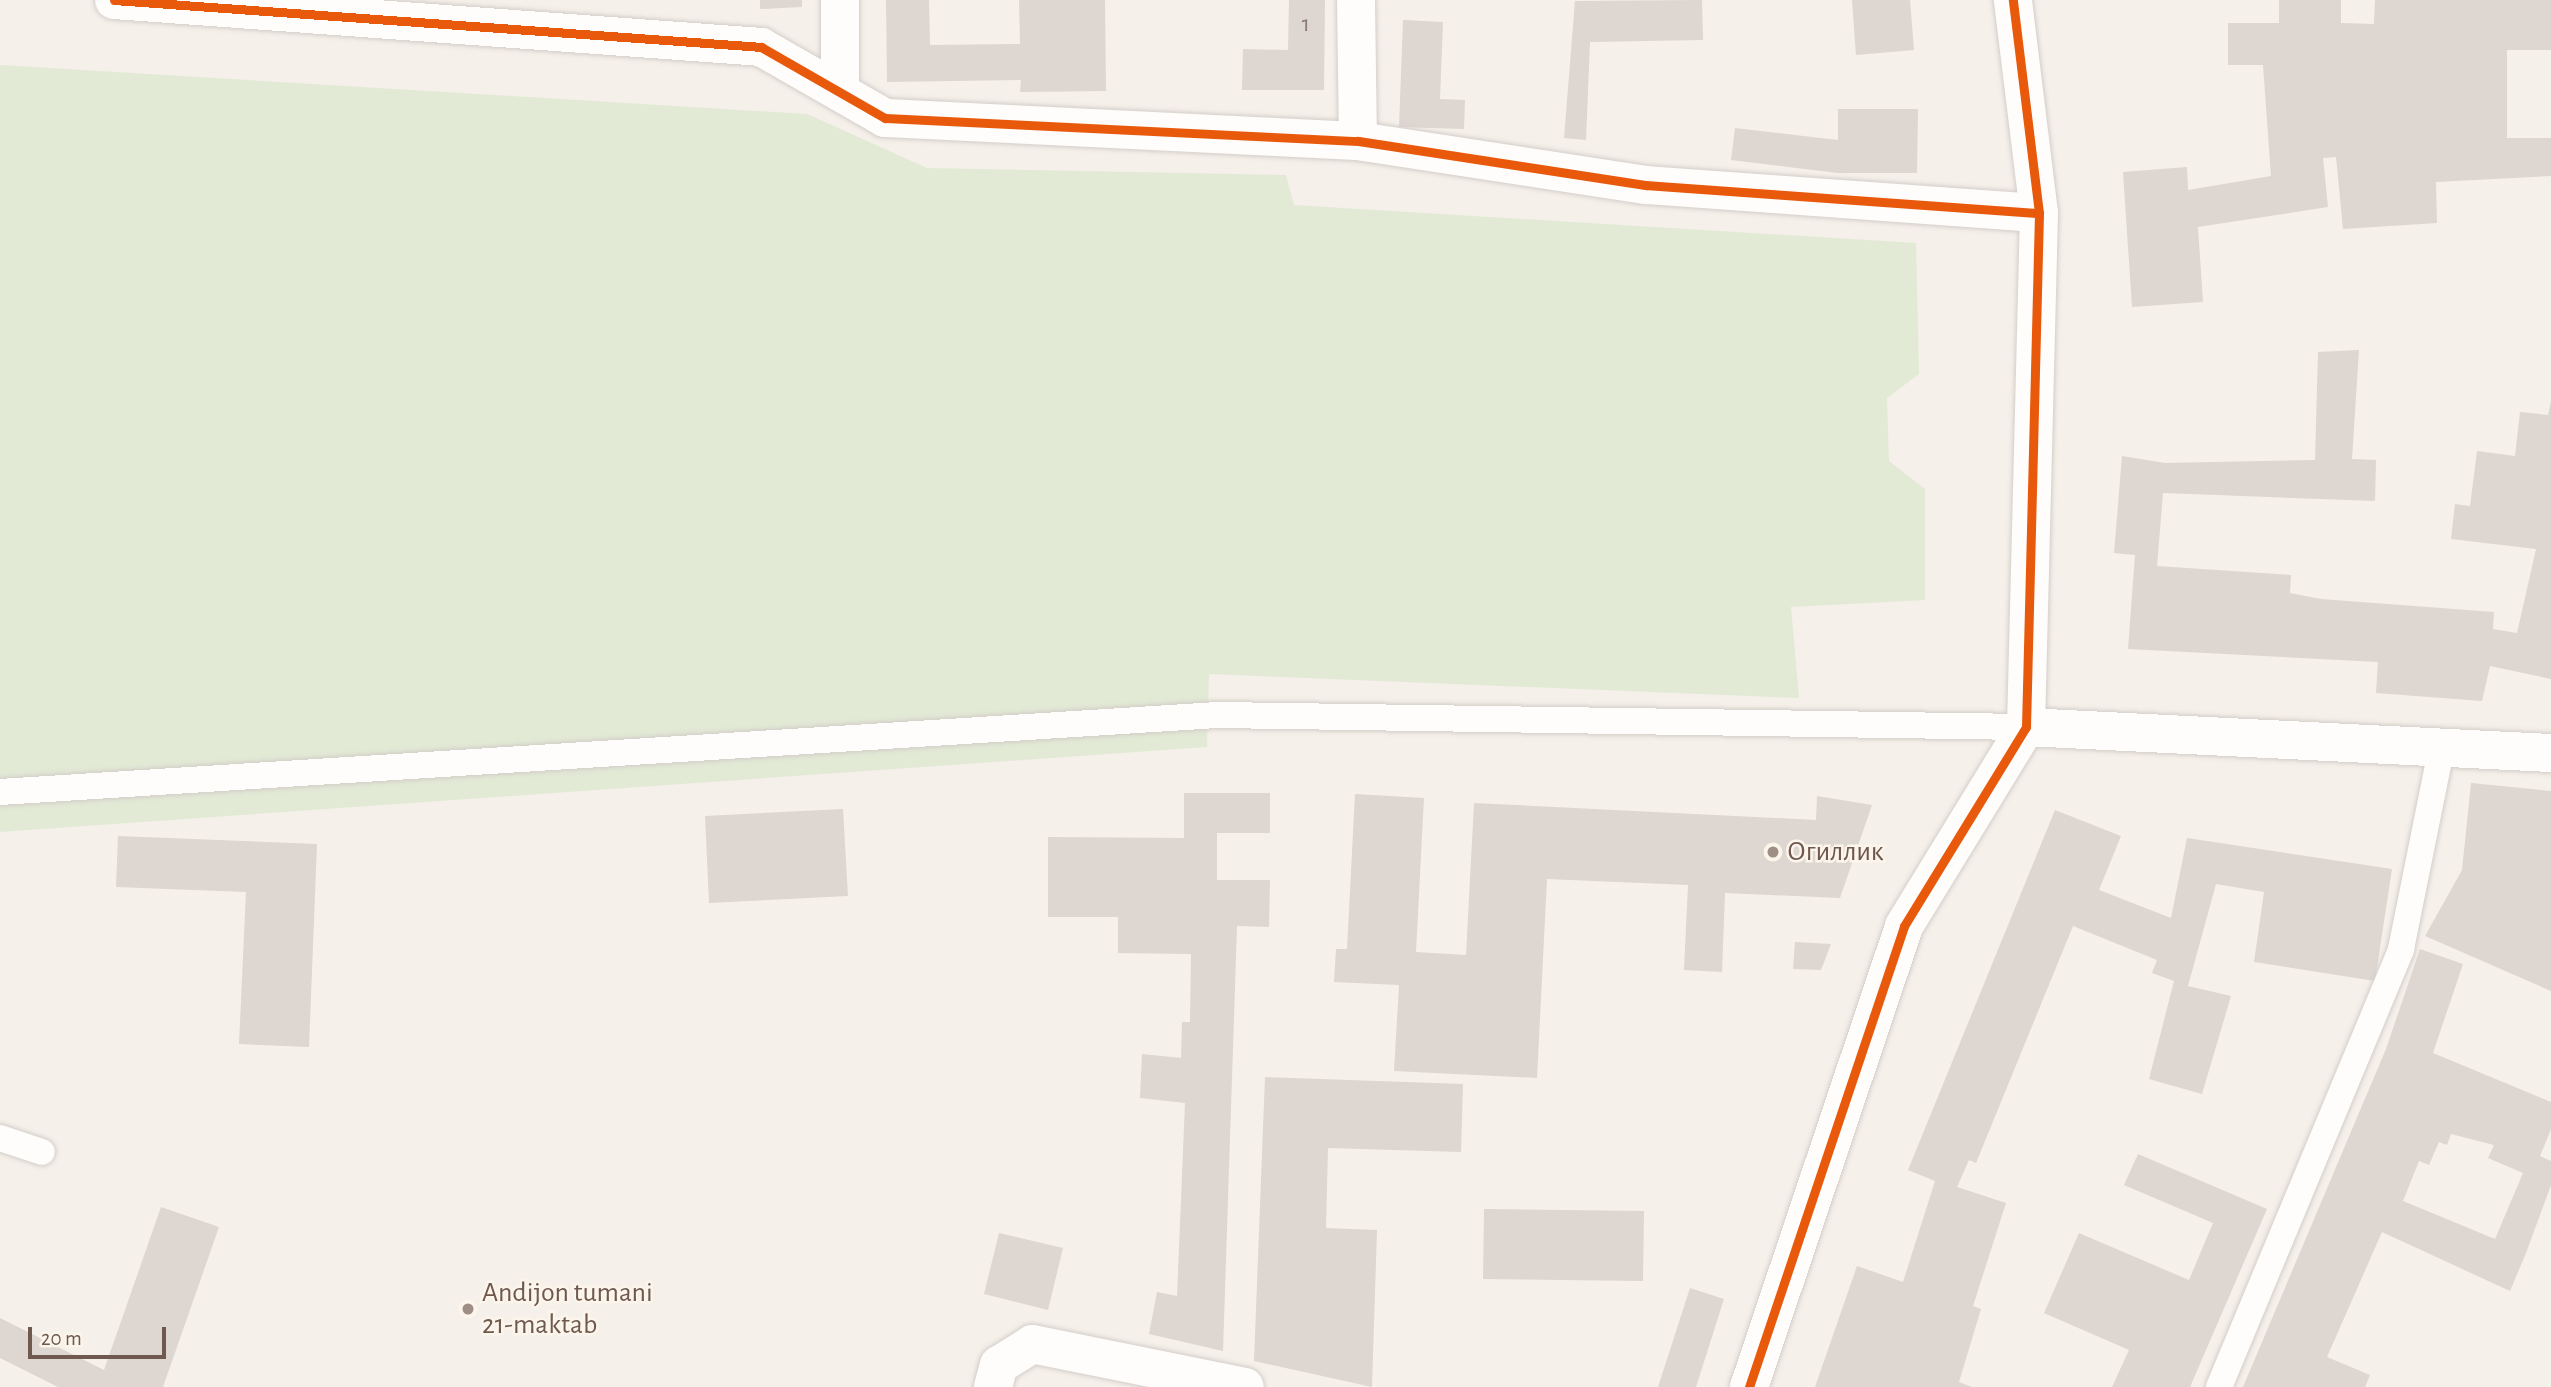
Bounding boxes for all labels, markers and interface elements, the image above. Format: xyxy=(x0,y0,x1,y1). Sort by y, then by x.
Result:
house number: 1 xyxy=(1302,11,1310,39)
place label: Огиллик xyxy=(1787,835,1884,869)
marker: Огиллик xyxy=(1765,844,1781,860)
place label: Andijon tumani 21-maktab xyxy=(482,1276,653,1342)
marker: Andijon tumani 21-maktab xyxy=(460,1301,476,1317)
scale bar xyxy=(32,1314,170,1358)
text: 20 m xyxy=(41,1328,82,1349)

